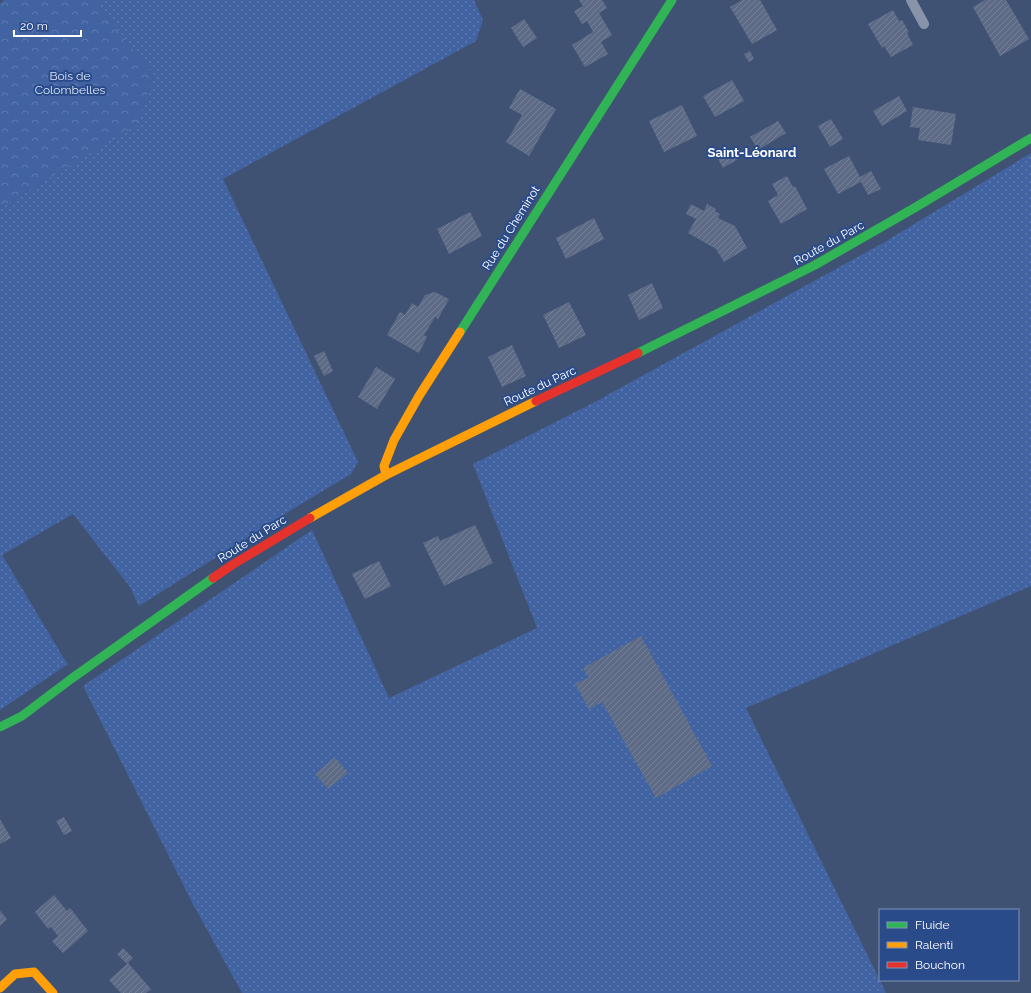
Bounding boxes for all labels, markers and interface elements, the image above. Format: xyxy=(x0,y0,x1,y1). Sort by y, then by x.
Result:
scale bar xyxy=(14,12,81,38)
text: 20 m xyxy=(20,19,48,33)
park label: Bois de Colombelles xyxy=(35,69,106,97)
district label: Saint-Léonard xyxy=(708,145,796,160)
street label: Rue du Cheminot xyxy=(479,183,543,273)
street label: Route du Parc xyxy=(791,218,867,268)
street label: Route du Parc xyxy=(502,363,579,409)
street label: Route du Parc xyxy=(215,512,289,566)
legend xyxy=(879,909,1019,981)
text: Fluide xyxy=(915,918,950,932)
text: Ralenti xyxy=(915,938,953,952)
text: Bouchon xyxy=(915,958,965,972)

